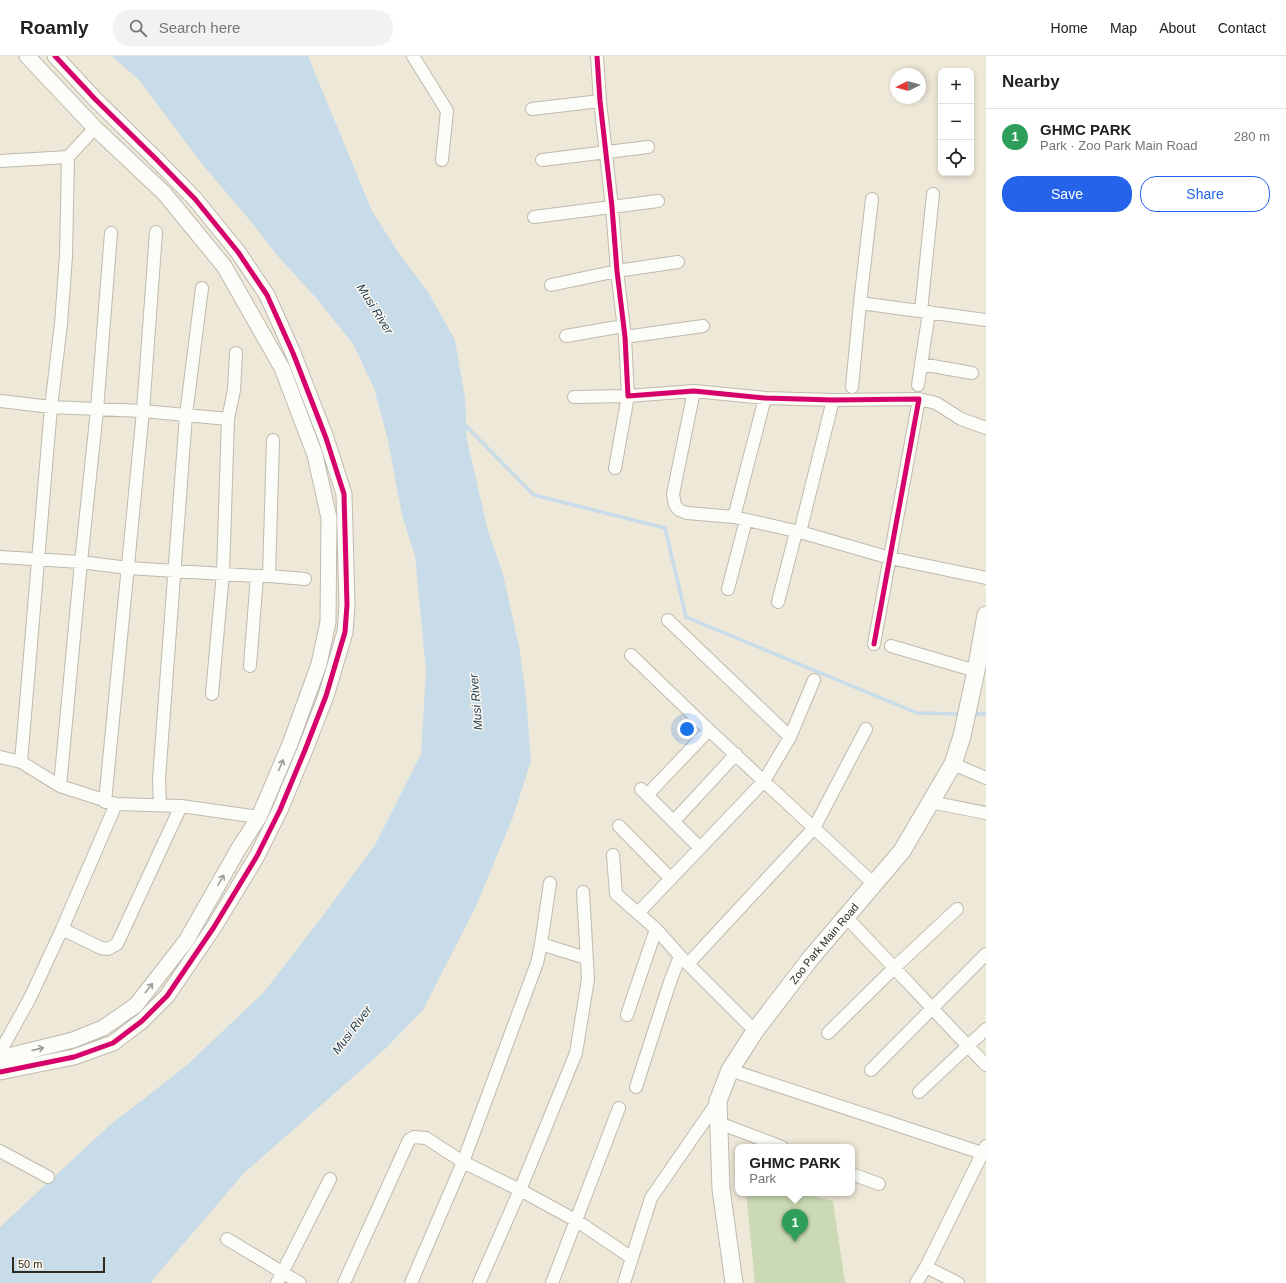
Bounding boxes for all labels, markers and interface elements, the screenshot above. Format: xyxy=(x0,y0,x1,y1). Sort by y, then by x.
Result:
search box xyxy=(113,10,393,46)
text: Roamly xyxy=(20,17,89,38)
icon: search xyxy=(127,17,149,39)
text: Search here xyxy=(159,19,240,36)
text: Home xyxy=(1051,20,1088,36)
text: Map xyxy=(1110,20,1137,36)
text: About xyxy=(1159,20,1196,36)
text: Contact xyxy=(1218,20,1266,36)
north arrow xyxy=(890,68,926,104)
map controls xyxy=(938,68,974,176)
button: + xyxy=(938,68,974,104)
text: Nearby xyxy=(1002,72,1060,91)
button: − xyxy=(938,104,974,140)
text: GHMC PARK xyxy=(1040,121,1131,138)
text: 1 xyxy=(1011,129,1019,144)
text: 280 m xyxy=(1234,129,1270,144)
text: Park · Zoo Park Main Road xyxy=(1040,138,1198,153)
button: locate xyxy=(938,140,974,176)
button: Save xyxy=(1002,176,1132,212)
button: Share xyxy=(1140,176,1270,212)
water label: Musi River xyxy=(354,281,396,338)
water label: Musi River xyxy=(466,672,485,731)
your location xyxy=(677,719,697,739)
one-way arrow xyxy=(278,760,285,772)
one-way arrow xyxy=(218,874,226,886)
street label: Zoo Park Main Road xyxy=(787,901,861,986)
one-way arrow xyxy=(145,983,153,994)
water label: Musi River xyxy=(329,1002,375,1057)
one-way arrow xyxy=(31,1044,44,1052)
popup xyxy=(735,1144,855,1196)
text: GHMC PARK xyxy=(749,1154,841,1171)
text: Park xyxy=(749,1171,776,1186)
pin: 1 xyxy=(782,1209,808,1242)
scale bar xyxy=(12,1255,105,1274)
text: 50 m xyxy=(18,1258,42,1270)

